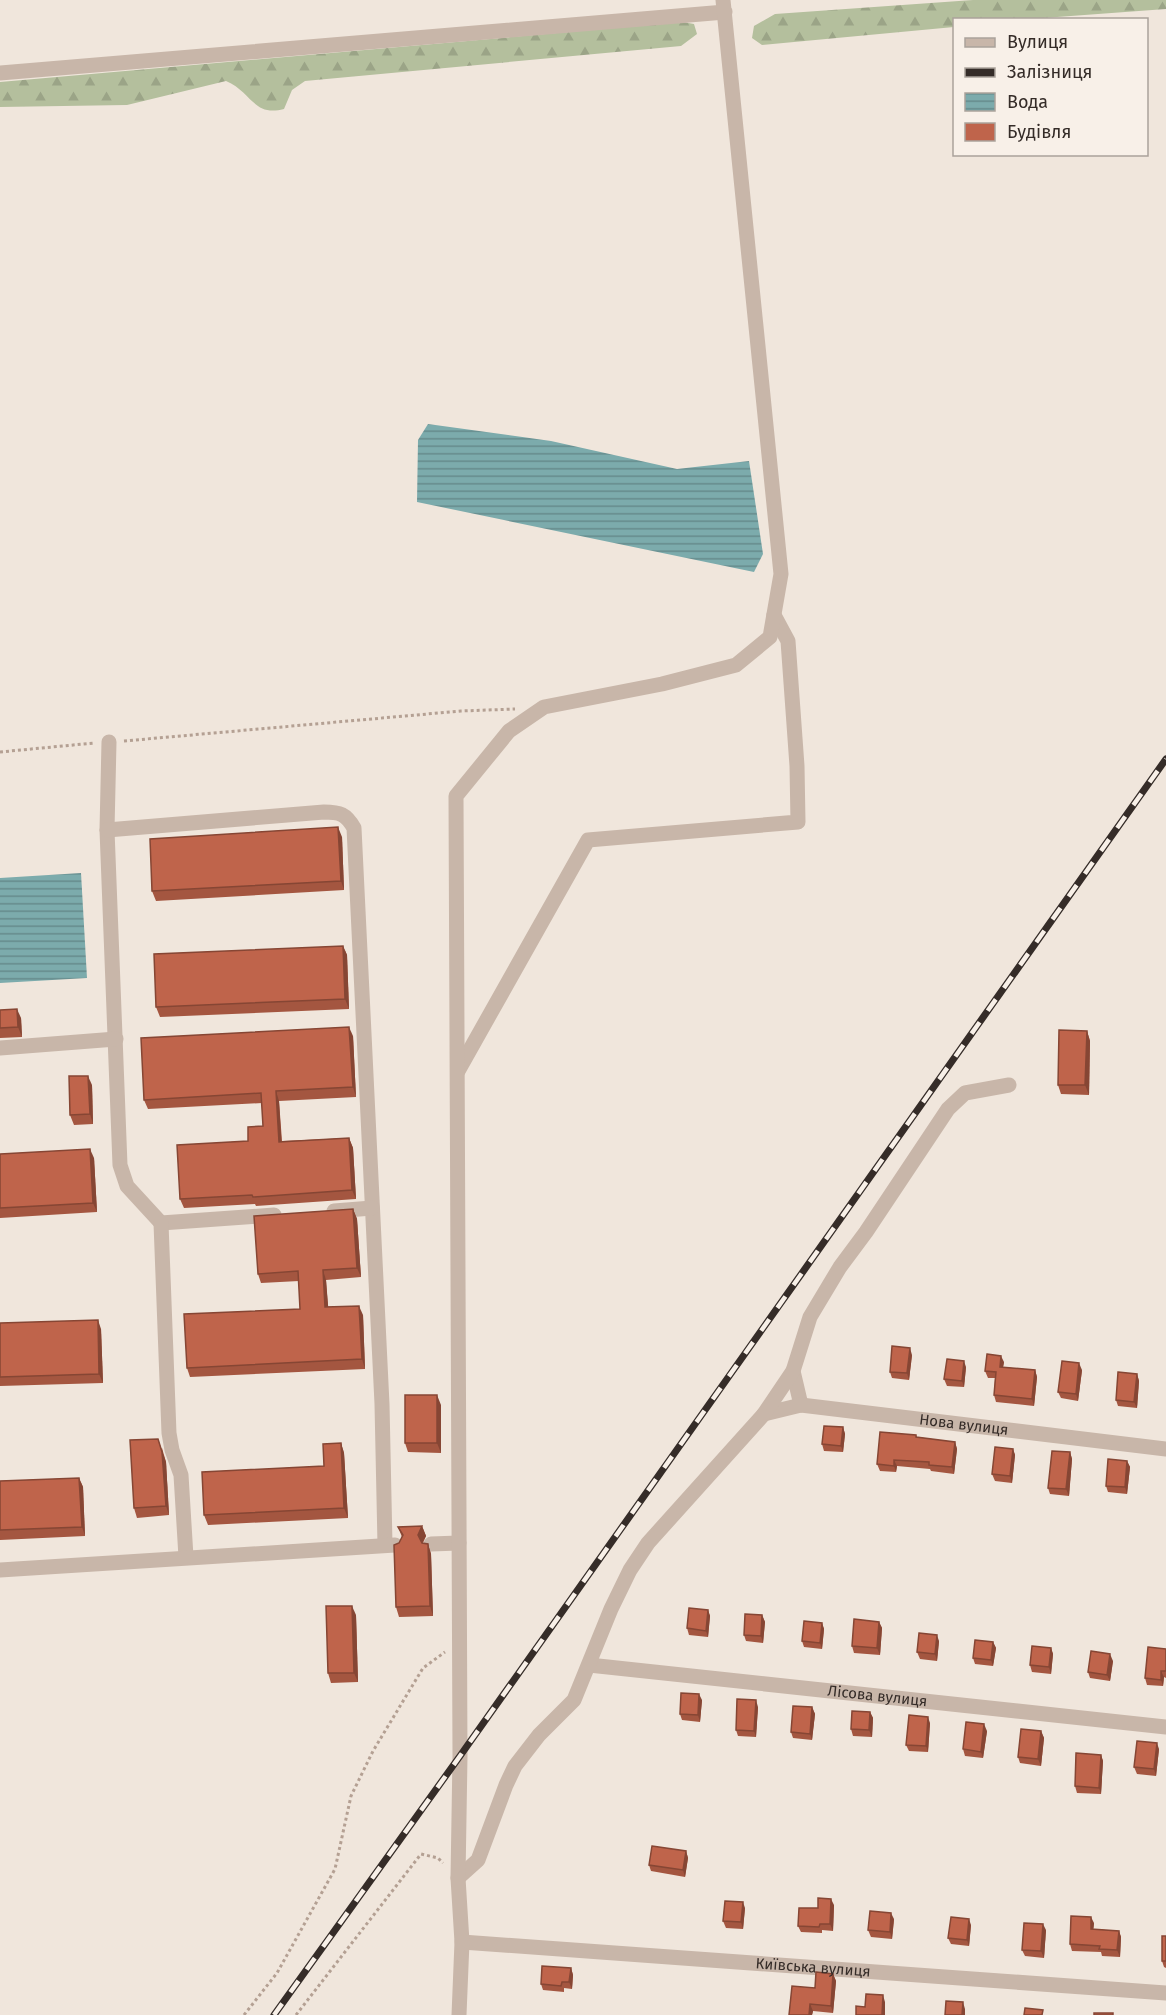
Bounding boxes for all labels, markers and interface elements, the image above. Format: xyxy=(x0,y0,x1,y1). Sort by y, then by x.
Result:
legend xyxy=(953,18,1148,156)
text: Вулиця xyxy=(1007,31,1068,53)
text: Залізниця xyxy=(1007,61,1093,83)
text: Вода xyxy=(1007,91,1048,113)
text: Будівля xyxy=(1007,121,1071,143)
street label: Нова вулиця xyxy=(918,1410,1009,1439)
street label: Лісова вулиця xyxy=(826,1682,928,1710)
street label: Київська вулиця xyxy=(755,1954,871,1981)

